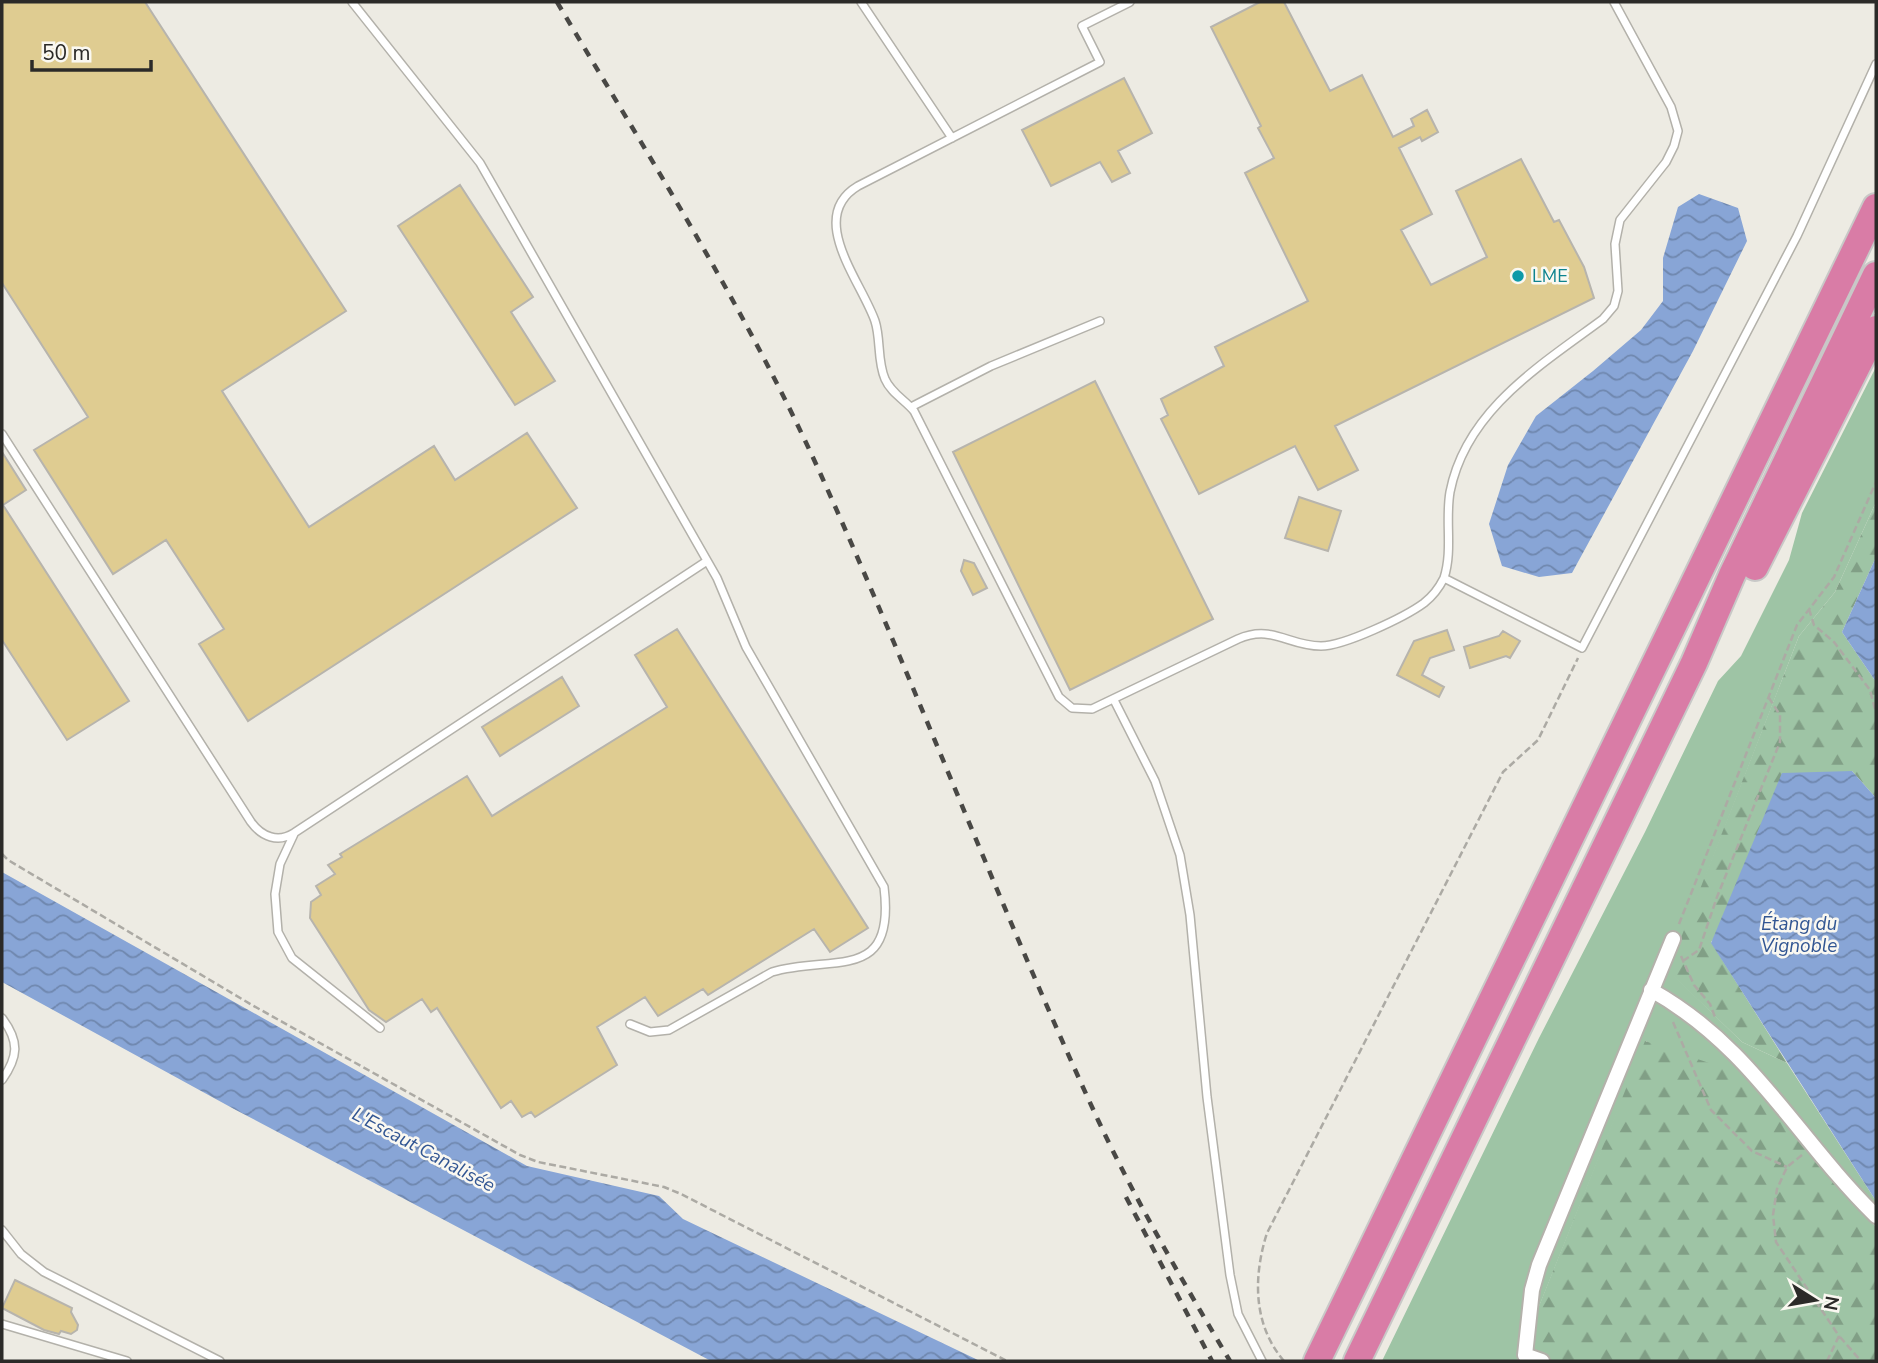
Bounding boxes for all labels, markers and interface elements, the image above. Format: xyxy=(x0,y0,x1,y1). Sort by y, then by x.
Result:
scale bar xyxy=(32,28,150,72)
text: 50 m xyxy=(42,39,91,67)
place label: LME xyxy=(1532,264,1568,288)
marker: LME xyxy=(1510,268,1526,284)
water label: Étang du Vignoble xyxy=(1761,911,1837,959)
water label: L'Escaut Canalisée xyxy=(348,1101,500,1199)
north arrow xyxy=(1780,1265,1850,1335)
text: N xyxy=(1817,1294,1845,1313)

